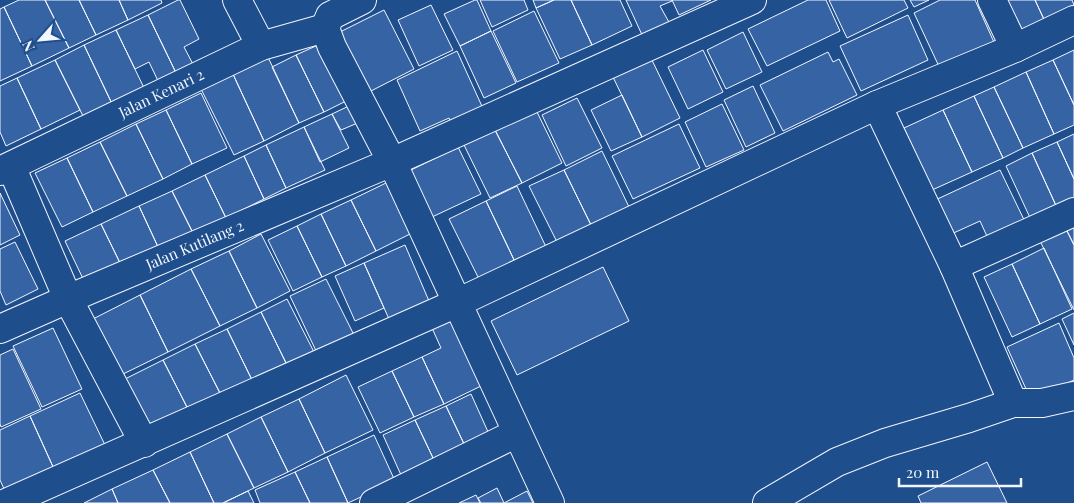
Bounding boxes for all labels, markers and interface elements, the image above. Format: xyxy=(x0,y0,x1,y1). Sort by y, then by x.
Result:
north arrow xyxy=(15,15,65,65)
text: N xyxy=(17,37,39,55)
street label: Jalan Kenari 2 xyxy=(114,64,207,122)
street label: Jalan Kutilang 2 xyxy=(142,215,246,274)
scale bar xyxy=(899,456,1022,488)
text: 20 m xyxy=(906,462,940,482)

